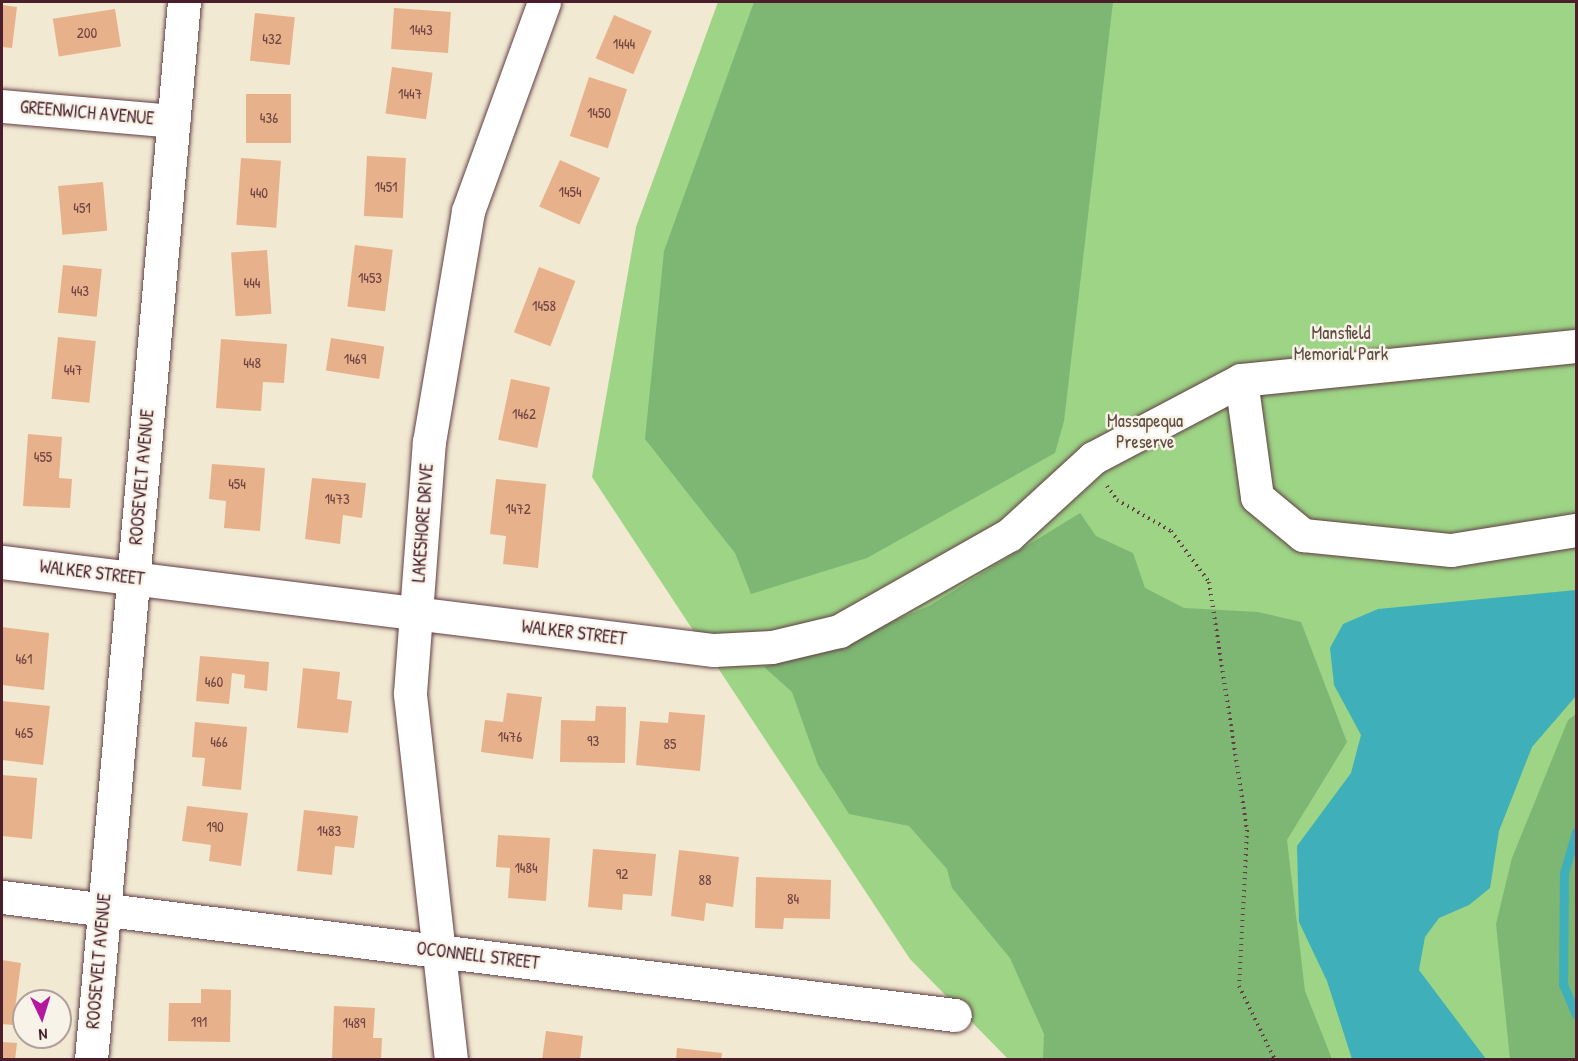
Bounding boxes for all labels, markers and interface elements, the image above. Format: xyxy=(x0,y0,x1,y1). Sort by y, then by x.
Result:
house number: 1443 xyxy=(409,21,433,39)
house number: 200 xyxy=(77,24,97,42)
house number: 432 xyxy=(262,30,282,48)
house number: 1444 xyxy=(613,35,635,53)
house number: 1447 xyxy=(398,85,422,103)
street label: GREENWICH AVENUE xyxy=(19,96,155,130)
house number: 1450 xyxy=(587,104,611,122)
house number: 436 xyxy=(260,109,278,127)
house number: 1451 xyxy=(375,178,397,196)
house number: 1454 xyxy=(558,183,582,201)
house number: 440 xyxy=(250,184,268,202)
house number: 451 xyxy=(73,199,91,217)
house number: 1453 xyxy=(358,269,382,287)
house number: 444 xyxy=(244,274,260,292)
house number: 443 xyxy=(71,282,89,300)
house number: 1458 xyxy=(532,297,556,315)
park label: Mansfield Memorial Park xyxy=(1294,323,1388,366)
house number: 1469 xyxy=(344,350,366,368)
house number: 448 xyxy=(243,354,261,372)
house number: 447 xyxy=(64,361,82,379)
house number: 1462 xyxy=(512,405,536,423)
street label: ROOSEVELT AVENUE xyxy=(125,408,159,546)
park label: Massapequa Preserve xyxy=(1107,411,1183,454)
house number: 455 xyxy=(34,448,52,466)
street label: LAKESHORE DRIVE xyxy=(408,463,438,583)
house number: 454 xyxy=(228,475,246,493)
house number: 1473 xyxy=(324,490,350,508)
house number: 1472 xyxy=(505,500,531,518)
street label: WALKER STREET xyxy=(38,556,146,590)
street label: WALKER STREET xyxy=(520,616,628,650)
house number: 461 xyxy=(15,650,33,668)
house number: 460 xyxy=(205,673,223,691)
house number: 465 xyxy=(15,724,33,742)
house number: 1476 xyxy=(498,728,522,746)
house number: 93 xyxy=(587,732,599,750)
house number: 466 xyxy=(210,733,228,751)
house number: 85 xyxy=(664,735,676,753)
house number: 190 xyxy=(206,818,224,836)
house number: 1483 xyxy=(317,822,341,840)
house number: 1484 xyxy=(514,859,538,877)
house number: 92 xyxy=(616,865,628,883)
house number: 88 xyxy=(699,871,711,889)
house number: 84 xyxy=(787,890,799,908)
street label: ROOSEVELT AVENUE xyxy=(82,892,116,1030)
street label: OCONNELL STREET xyxy=(415,938,541,974)
north arrow xyxy=(12,989,72,1049)
house number: 191 xyxy=(191,1013,207,1031)
house number: 1489 xyxy=(342,1014,366,1032)
text: N xyxy=(38,1024,48,1046)

